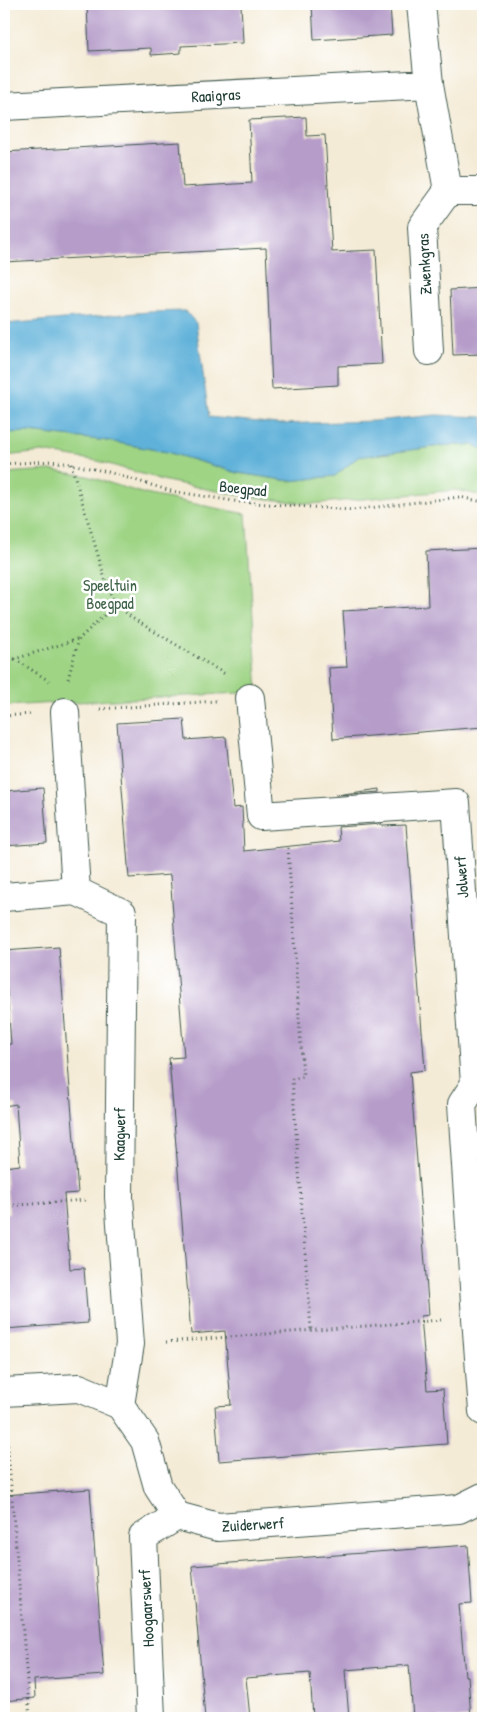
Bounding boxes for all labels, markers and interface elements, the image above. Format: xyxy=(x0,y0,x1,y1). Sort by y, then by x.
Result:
street label: Raaigras xyxy=(191,83,241,107)
street label: Zwenkgras xyxy=(411,233,437,295)
street label: Boegpad xyxy=(218,475,268,501)
park label: Speeltuin Boegpad xyxy=(83,574,137,614)
street label: Jolwerf xyxy=(449,855,473,899)
street label: Kaagwerf xyxy=(108,1107,130,1161)
street label: Zuiderwerf xyxy=(221,1511,285,1537)
street label: Hoogaarswerf xyxy=(133,1568,159,1648)

